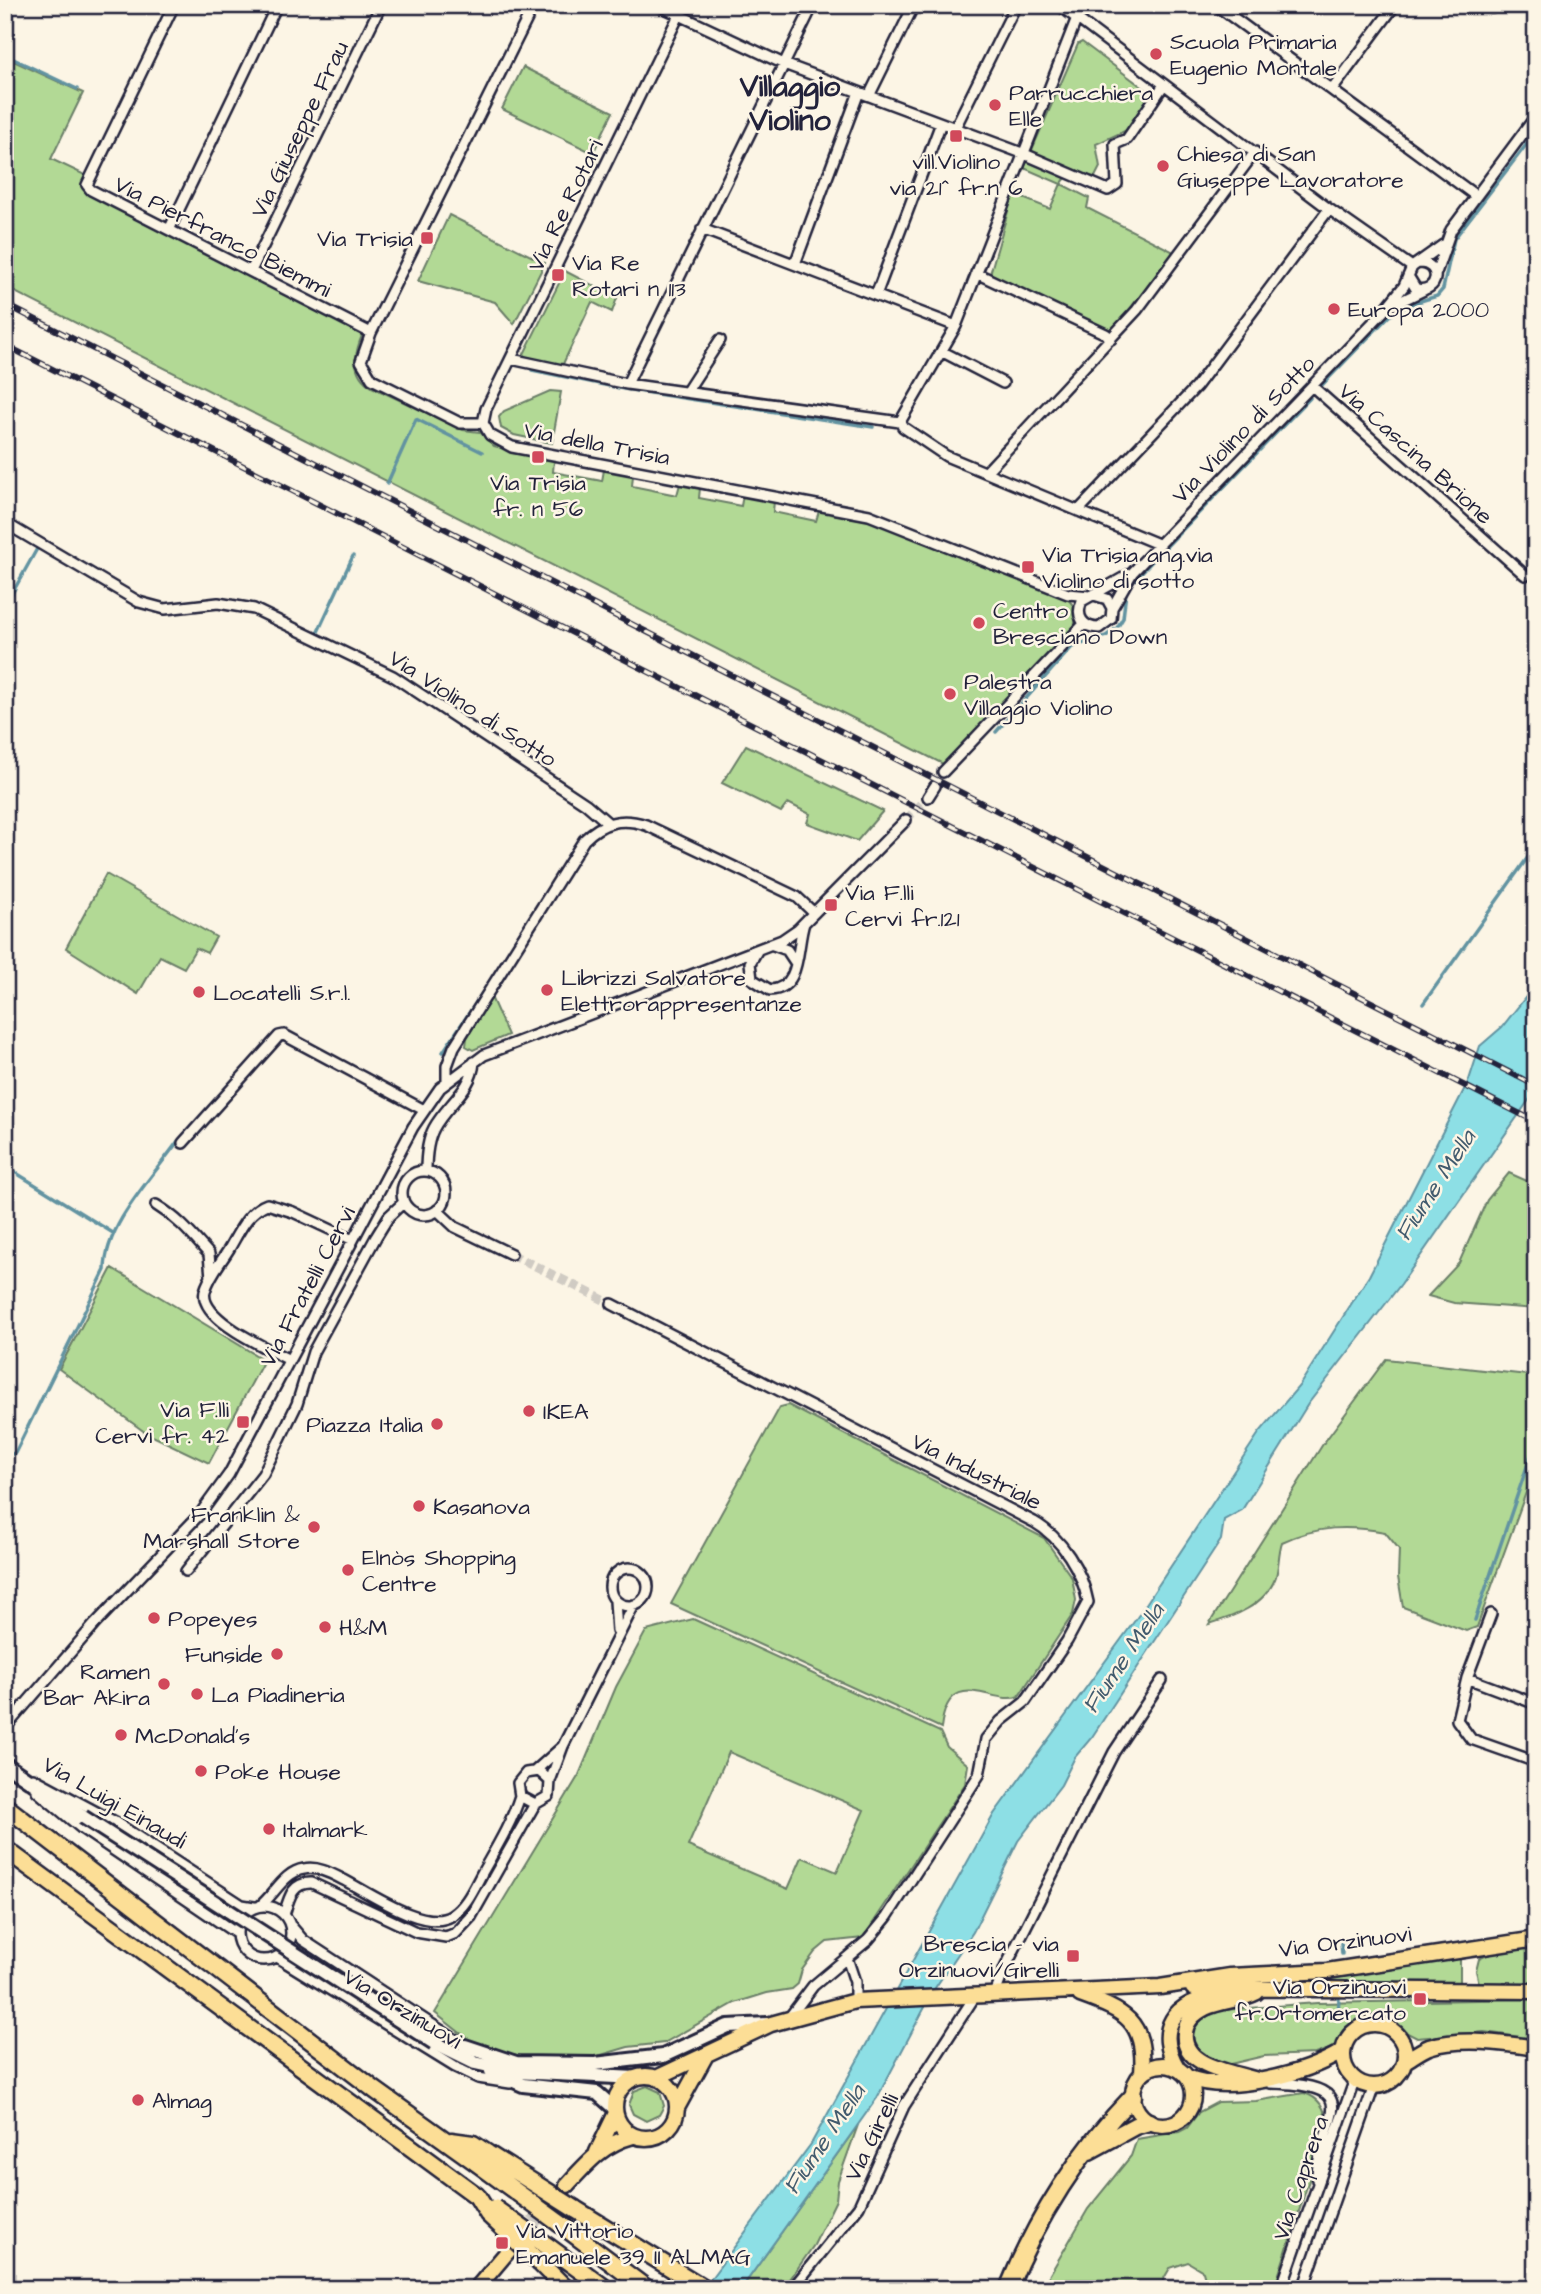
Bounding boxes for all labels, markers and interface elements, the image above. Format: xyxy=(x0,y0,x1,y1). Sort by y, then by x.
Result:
place label: Scuola Primaria Eugenio Montale xyxy=(1170,26,1337,85)
street label: Via Giuseppe Frau xyxy=(243,36,357,223)
marker: Scuola Primaria Eugenio Montale xyxy=(1148,46,1164,62)
district label: Villaggio Violino xyxy=(739,66,840,142)
place label: Parrucchiera Elle xyxy=(1009,77,1154,135)
marker: Parrucchiera Elle xyxy=(987,97,1003,113)
marker: vill.Violino via 21^ fr.n 6 xyxy=(948,128,964,144)
street label: Via Re Rotari xyxy=(520,134,612,277)
place label: Chiesa di San Giuseppe Lavoratore xyxy=(1177,138,1404,196)
place label: vill.Violino via 21^ fr.n 6 xyxy=(889,146,1023,204)
marker: Chiesa di San Giuseppe Lavoratore xyxy=(1155,158,1171,174)
street label: Via Pierfranco Biemmi xyxy=(108,168,337,306)
place label: Via Trisia xyxy=(317,223,413,255)
marker: Via Trisia xyxy=(419,230,435,246)
place label: Via Re Rotari n 113 xyxy=(572,247,686,305)
marker: Via Re Rotari n 113 xyxy=(550,267,566,283)
place label: Europa 2000 xyxy=(1348,294,1489,326)
marker: Europa 2000 xyxy=(1326,301,1342,317)
street label: Via Violino di Sotto xyxy=(1165,349,1323,511)
street label: Via Cascina Brione xyxy=(1331,376,1500,532)
street label: Via della Trisia xyxy=(521,414,673,474)
marker: Via Trisia fr. n 56 xyxy=(530,449,546,465)
place label: Via Trisia fr. n 56 xyxy=(490,467,586,525)
place label: Via Trisia ang.via Violino di sotto xyxy=(1042,539,1213,597)
marker: Via Trisia ang.via Violino di sotto xyxy=(1020,559,1036,575)
place label: Centro Bresciano Down xyxy=(993,595,1167,653)
marker: Centro Bresciano Down xyxy=(971,615,987,631)
street label: Via Violino di Sotto xyxy=(382,643,563,775)
place label: Palestra Villaggio Violino xyxy=(964,666,1113,725)
marker: Palestra Villaggio Violino xyxy=(942,686,958,702)
place label: Via F.lli Cervi fr.121 xyxy=(845,877,960,935)
marker: Via F.lli Cervi fr.121 xyxy=(823,897,839,913)
place label: Librizzi Salvatore Elettrorappresentanze xyxy=(561,962,802,1020)
place label: Locatelli S.r.l. xyxy=(213,977,351,1009)
marker: Librizzi Salvatore Elettrorappresentanze xyxy=(539,982,555,998)
marker: Locatelli S.r.l. xyxy=(191,984,207,1000)
water label: Fiume Mella xyxy=(1387,1122,1485,1248)
street label: Via Fratelli Cervi xyxy=(252,1200,364,1372)
place label: Via F.lli Cervi fr. 42 xyxy=(95,1394,230,1452)
place label: IKEA xyxy=(543,1396,589,1428)
marker: IKEA xyxy=(521,1403,537,1419)
place label: Piazza Italia xyxy=(306,1409,423,1441)
marker: Via F.lli Cervi fr. 42 xyxy=(235,1414,251,1430)
marker: Piazza Italia xyxy=(429,1416,445,1432)
street label: Via Industriale xyxy=(906,1425,1047,1518)
place label: Kasanova xyxy=(433,1491,530,1523)
marker: Kasanova xyxy=(411,1498,427,1514)
place label: Franklin & Marshall Store xyxy=(143,1499,301,1557)
marker: Franklin & Marshall Store xyxy=(306,1519,322,1535)
place label: Elnòs Shopping Centre xyxy=(362,1542,516,1600)
marker: Elnòs Shopping Centre xyxy=(340,1562,356,1578)
water label: Fiume Mella xyxy=(1074,1595,1174,1720)
place label: Popeyes xyxy=(168,1603,257,1636)
marker: Popeyes xyxy=(146,1610,162,1626)
place label: H&M xyxy=(339,1612,387,1644)
marker: H&M xyxy=(317,1619,333,1635)
place label: Funside xyxy=(185,1639,263,1671)
marker: Funside xyxy=(269,1646,285,1662)
place label: Ramen Bar Akira xyxy=(43,1656,150,1714)
marker: Ramen Bar Akira xyxy=(156,1676,172,1692)
place label: La Piadineria xyxy=(211,1679,345,1711)
marker: La Piadineria xyxy=(189,1686,205,1702)
place label: McDonald's xyxy=(135,1720,250,1752)
marker: McDonald's xyxy=(113,1727,129,1743)
street label: Via Luigi Einaudi xyxy=(36,1749,193,1858)
place label: Poke House xyxy=(215,1756,341,1788)
marker: Poke House xyxy=(193,1763,209,1779)
place label: Italmark xyxy=(283,1814,368,1846)
marker: Italmark xyxy=(261,1821,277,1837)
street label: Via Orzinuovi xyxy=(1277,1918,1414,1966)
place label: Brescia - via Orzinuovi/Girelli xyxy=(899,1928,1060,1986)
marker: Brescia - via Orzinuovi/Girelli xyxy=(1065,1948,1081,1964)
street label: Via Orzinuovi xyxy=(337,1961,468,2057)
place label: Via Orzinuovi fr.Ortomercato xyxy=(1235,1971,1407,2029)
marker: Via Orzinuovi fr.Ortomercato xyxy=(1412,1991,1428,2007)
water label: Fiume Mella xyxy=(775,2076,875,2201)
place label: Almag xyxy=(152,2085,212,2118)
street label: Via Girelli xyxy=(837,2088,907,2187)
marker: Almag xyxy=(130,2092,146,2108)
street label: Via Caprera xyxy=(1265,2112,1337,2245)
place label: Via Vittorio Emanuele 39 II ALMAG xyxy=(516,2215,751,2273)
marker: Via Vittorio Emanuele 39 II ALMAG xyxy=(494,2235,510,2251)

